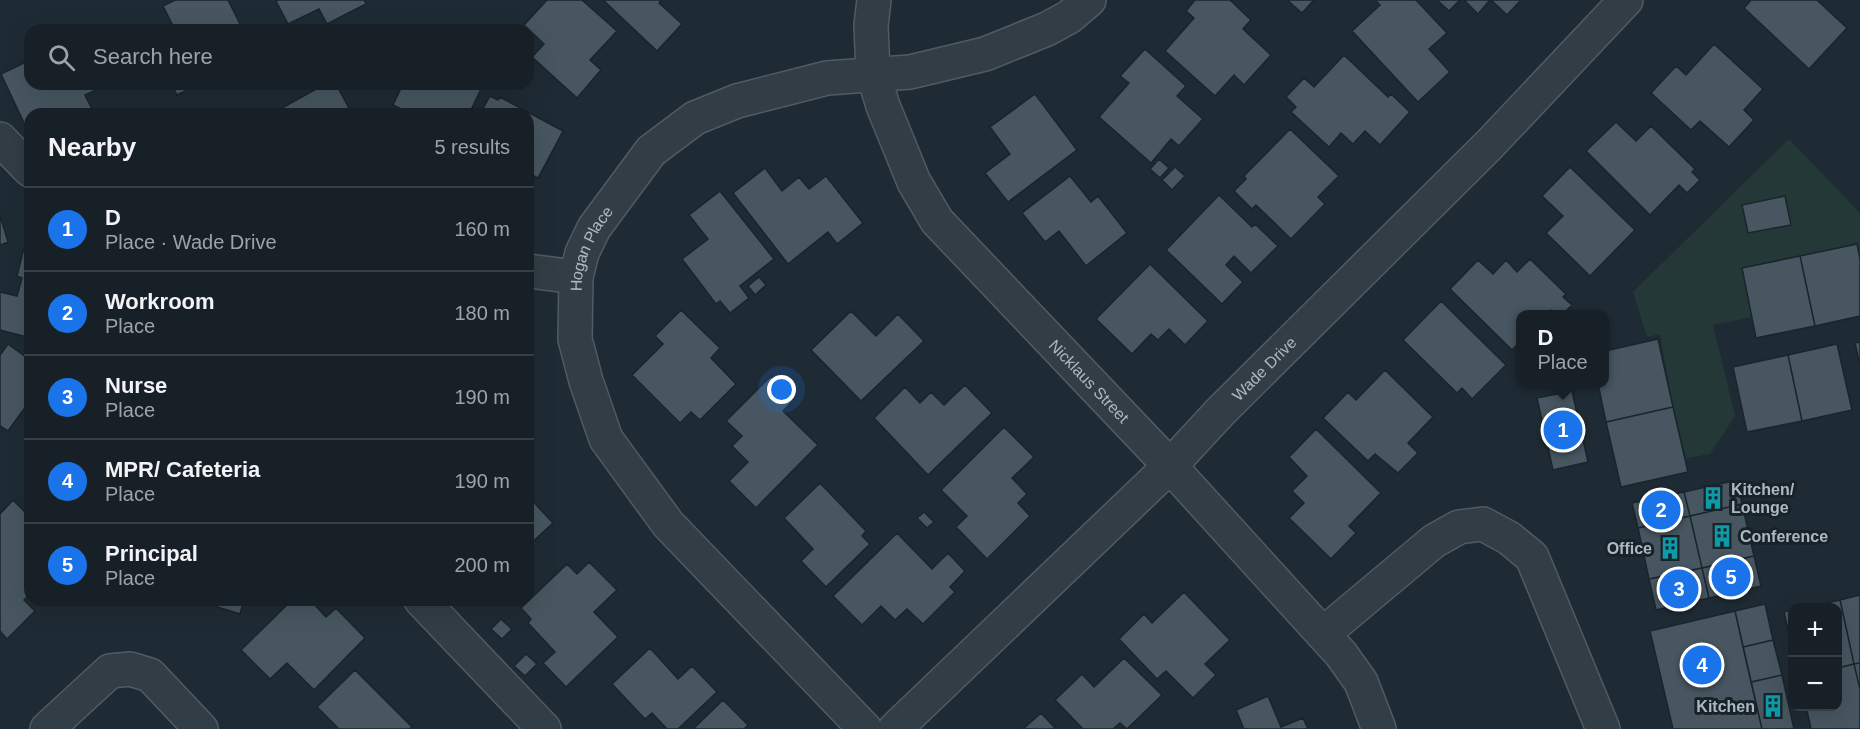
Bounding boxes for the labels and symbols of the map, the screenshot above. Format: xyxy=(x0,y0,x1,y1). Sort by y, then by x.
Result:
street label: Hogan Place xyxy=(568,203,616,291)
street label: Wade Drive xyxy=(1229,333,1300,404)
street label: Nicklaus Street xyxy=(1046,337,1133,427)
your location xyxy=(767,375,796,404)
pin: 1 xyxy=(1544,408,1582,452)
place label: Kitchen/ Lounge xyxy=(1731,481,1795,516)
building icon: Kitchen/ Lounge xyxy=(1700,485,1726,511)
pin: 2 xyxy=(1642,488,1680,532)
building icon: Conference xyxy=(1709,523,1735,549)
place label: Conference xyxy=(1740,528,1828,545)
building icon: Office xyxy=(1657,535,1683,561)
place label: Office xyxy=(1607,540,1652,557)
pin: 5 xyxy=(1712,554,1750,600)
pin: 3 xyxy=(1660,566,1698,612)
pin: 4 xyxy=(1682,642,1722,688)
building icon: Kitchen xyxy=(1760,693,1786,719)
place label: Kitchen xyxy=(1696,698,1755,715)

